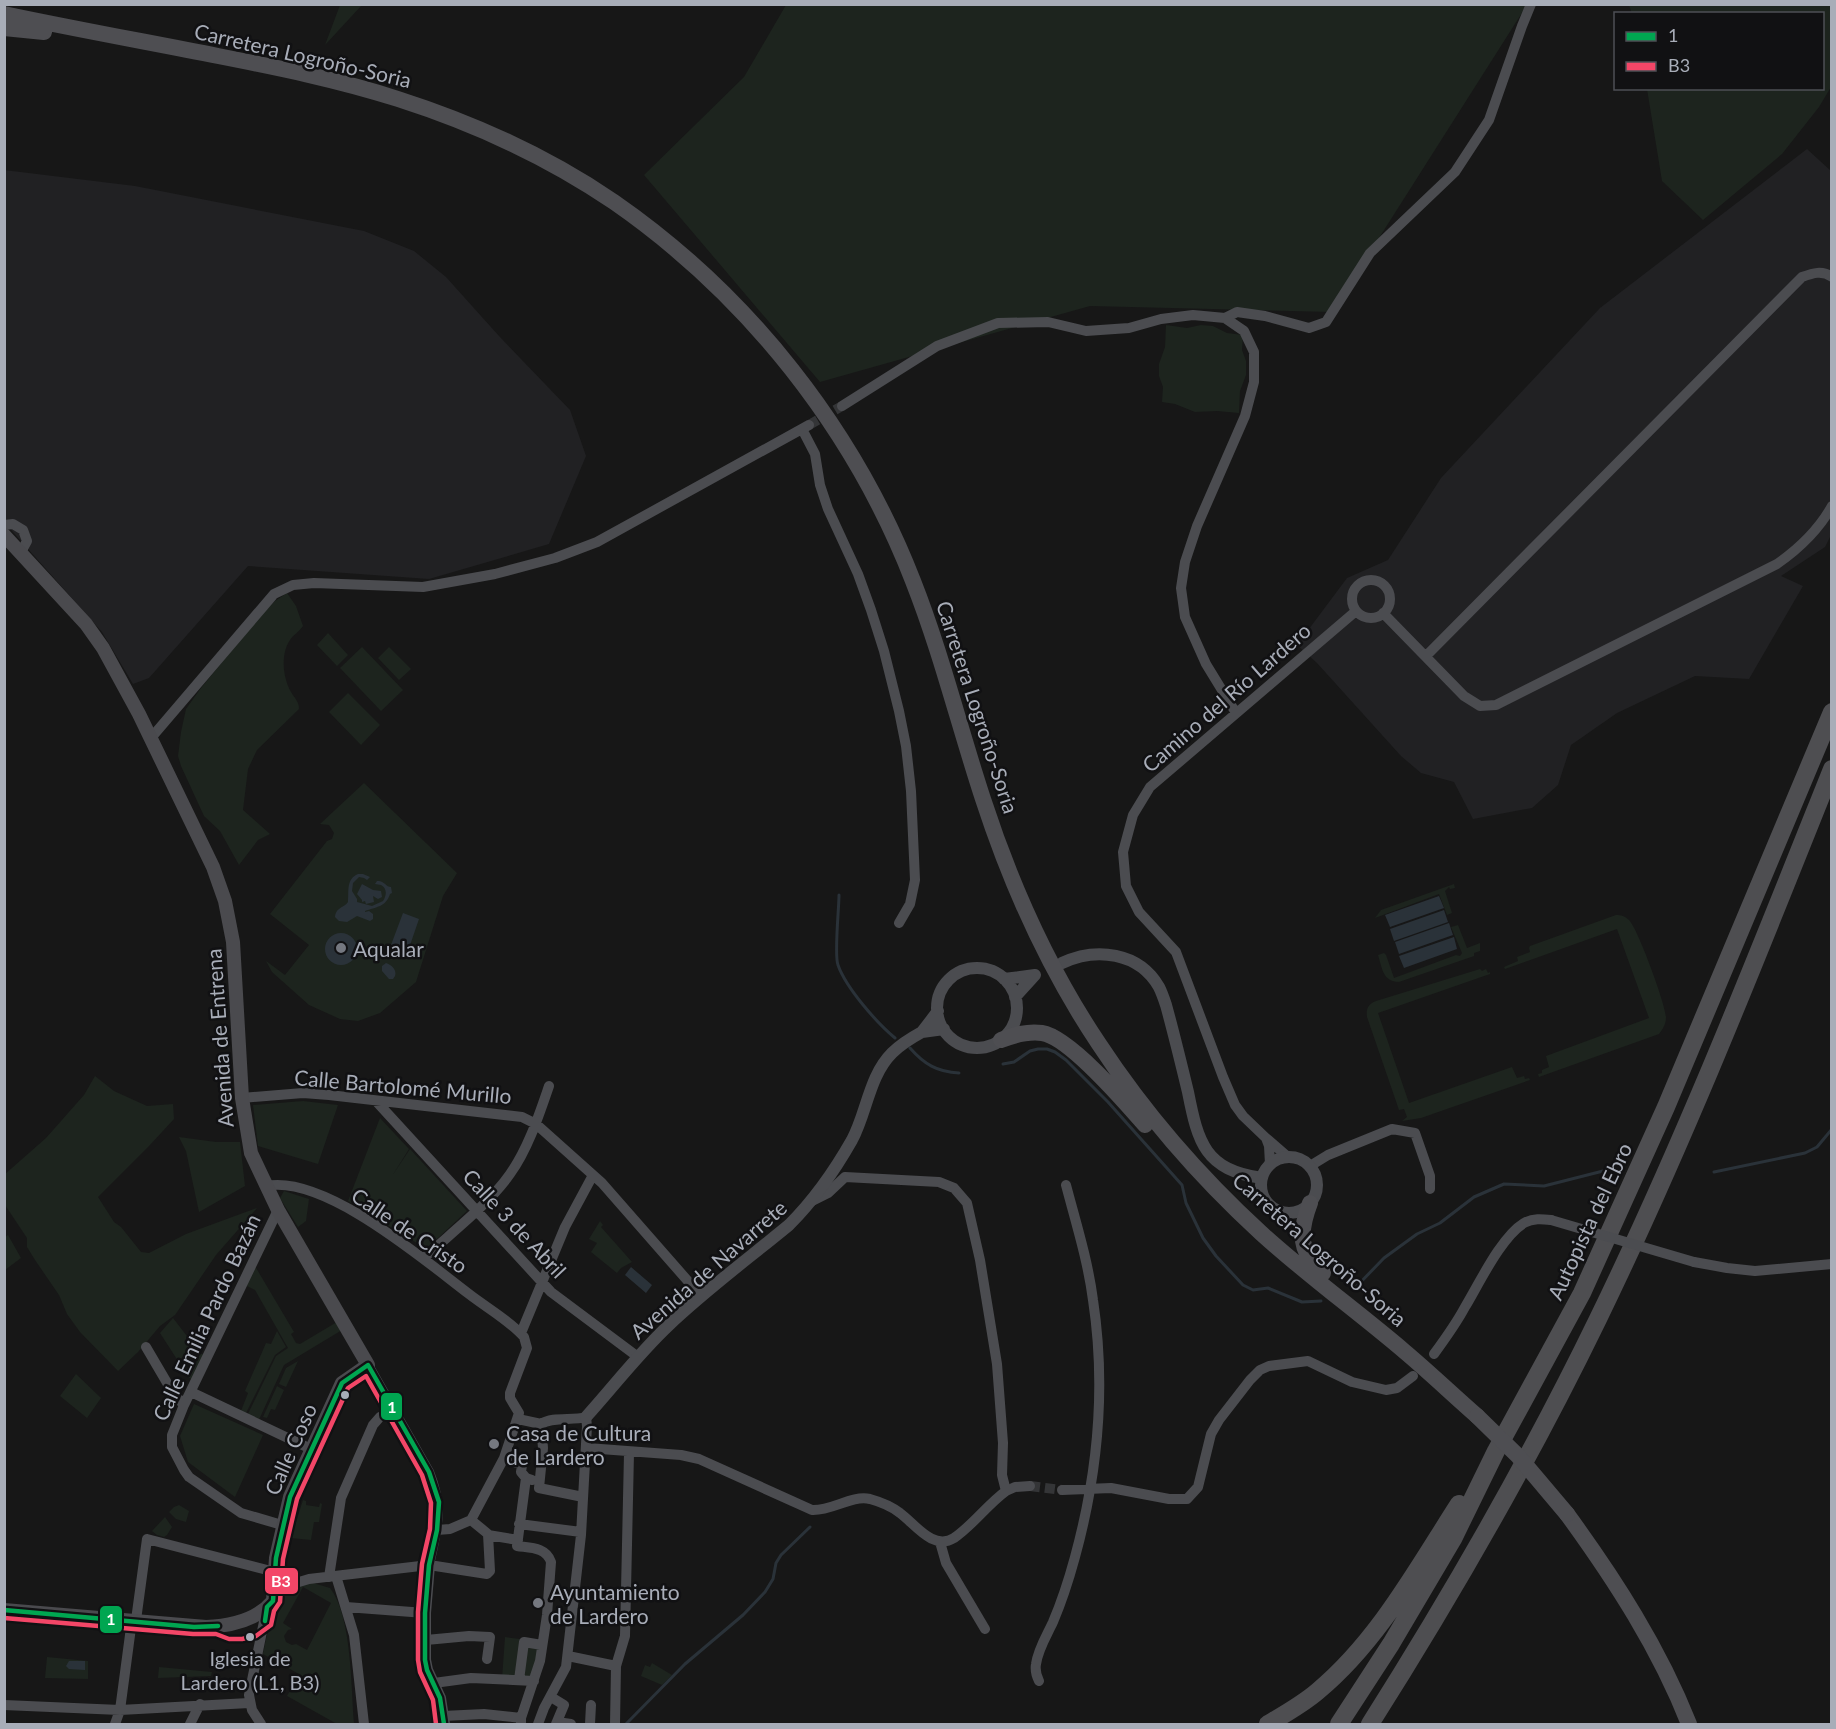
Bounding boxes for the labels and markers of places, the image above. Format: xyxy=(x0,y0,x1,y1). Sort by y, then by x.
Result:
place label: Aqualar xyxy=(353,936,424,961)
marker: Aqualar xyxy=(334,941,348,955)
unlabelled marker xyxy=(339,1389,351,1401)
place label: Casa de Cultura de Lardero xyxy=(506,1420,651,1469)
marker: Casa de Cultura de Lardero xyxy=(487,1437,501,1451)
place label: Ayuntamiento de Lardero xyxy=(550,1579,680,1628)
marker: Ayuntamiento de Lardero xyxy=(531,1596,545,1610)
marker: Iglesia de Lardero (L1, B3) xyxy=(244,1631,256,1643)
place label: Iglesia de Lardero (L1, B3) xyxy=(181,1646,319,1694)

